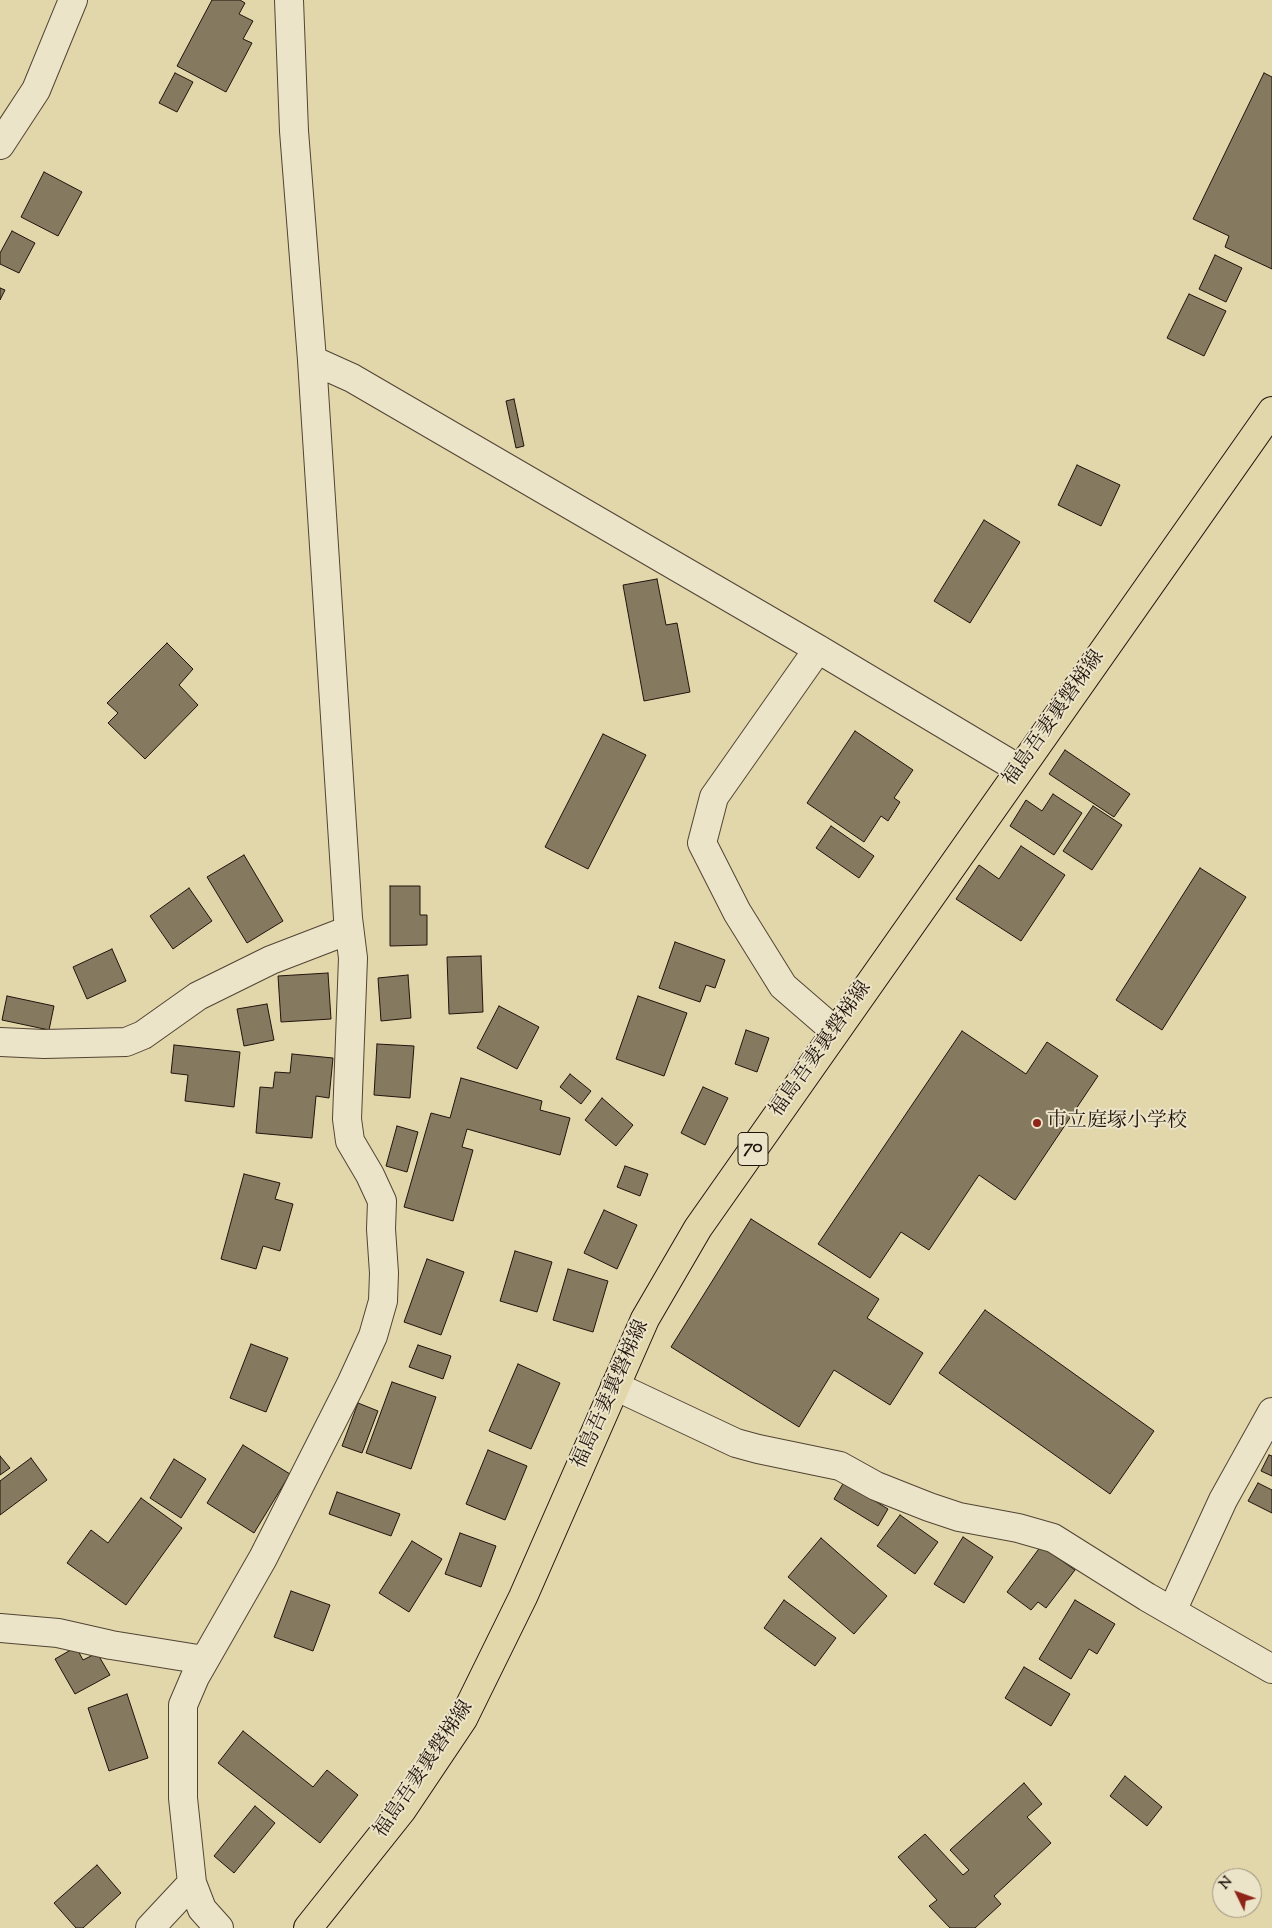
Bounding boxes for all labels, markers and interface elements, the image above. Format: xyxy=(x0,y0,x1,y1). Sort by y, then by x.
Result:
street label: 福島吾妻裏磐梯線 xyxy=(999,647,1111,791)
street label: 福島吾妻裏磐梯線 xyxy=(766,978,878,1122)
place label: 市立庭塚小学校 xyxy=(1047,1111,1187,1135)
marker: 市立庭塚小学校 xyxy=(1031,1117,1043,1129)
road number: 70 xyxy=(738,1132,768,1166)
street label: 福島吾妻裏磐梯線 xyxy=(568,1317,656,1473)
street label: 福島吾妻裏磐梯線 xyxy=(370,1697,480,1843)
north arrow xyxy=(1212,1868,1262,1918)
text: N xyxy=(1215,1873,1238,1894)

